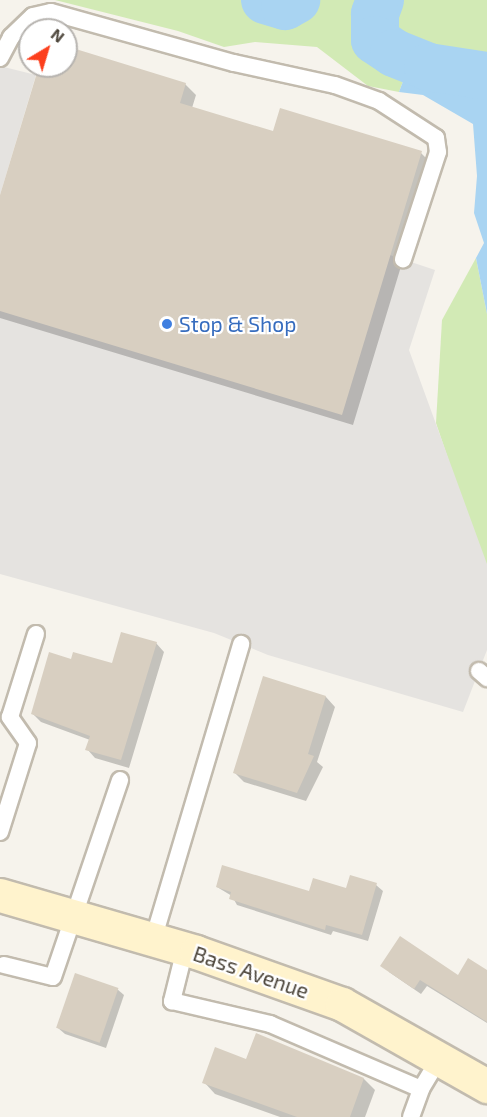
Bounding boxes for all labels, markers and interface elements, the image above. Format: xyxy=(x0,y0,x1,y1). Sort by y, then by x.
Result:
north arrow xyxy=(18,18,78,78)
text: N xyxy=(48,24,69,46)
place label: Stop & Shop xyxy=(179,311,296,337)
marker: Stop & Shop xyxy=(160,317,174,331)
street label: Bass Avenue xyxy=(190,940,312,1004)

